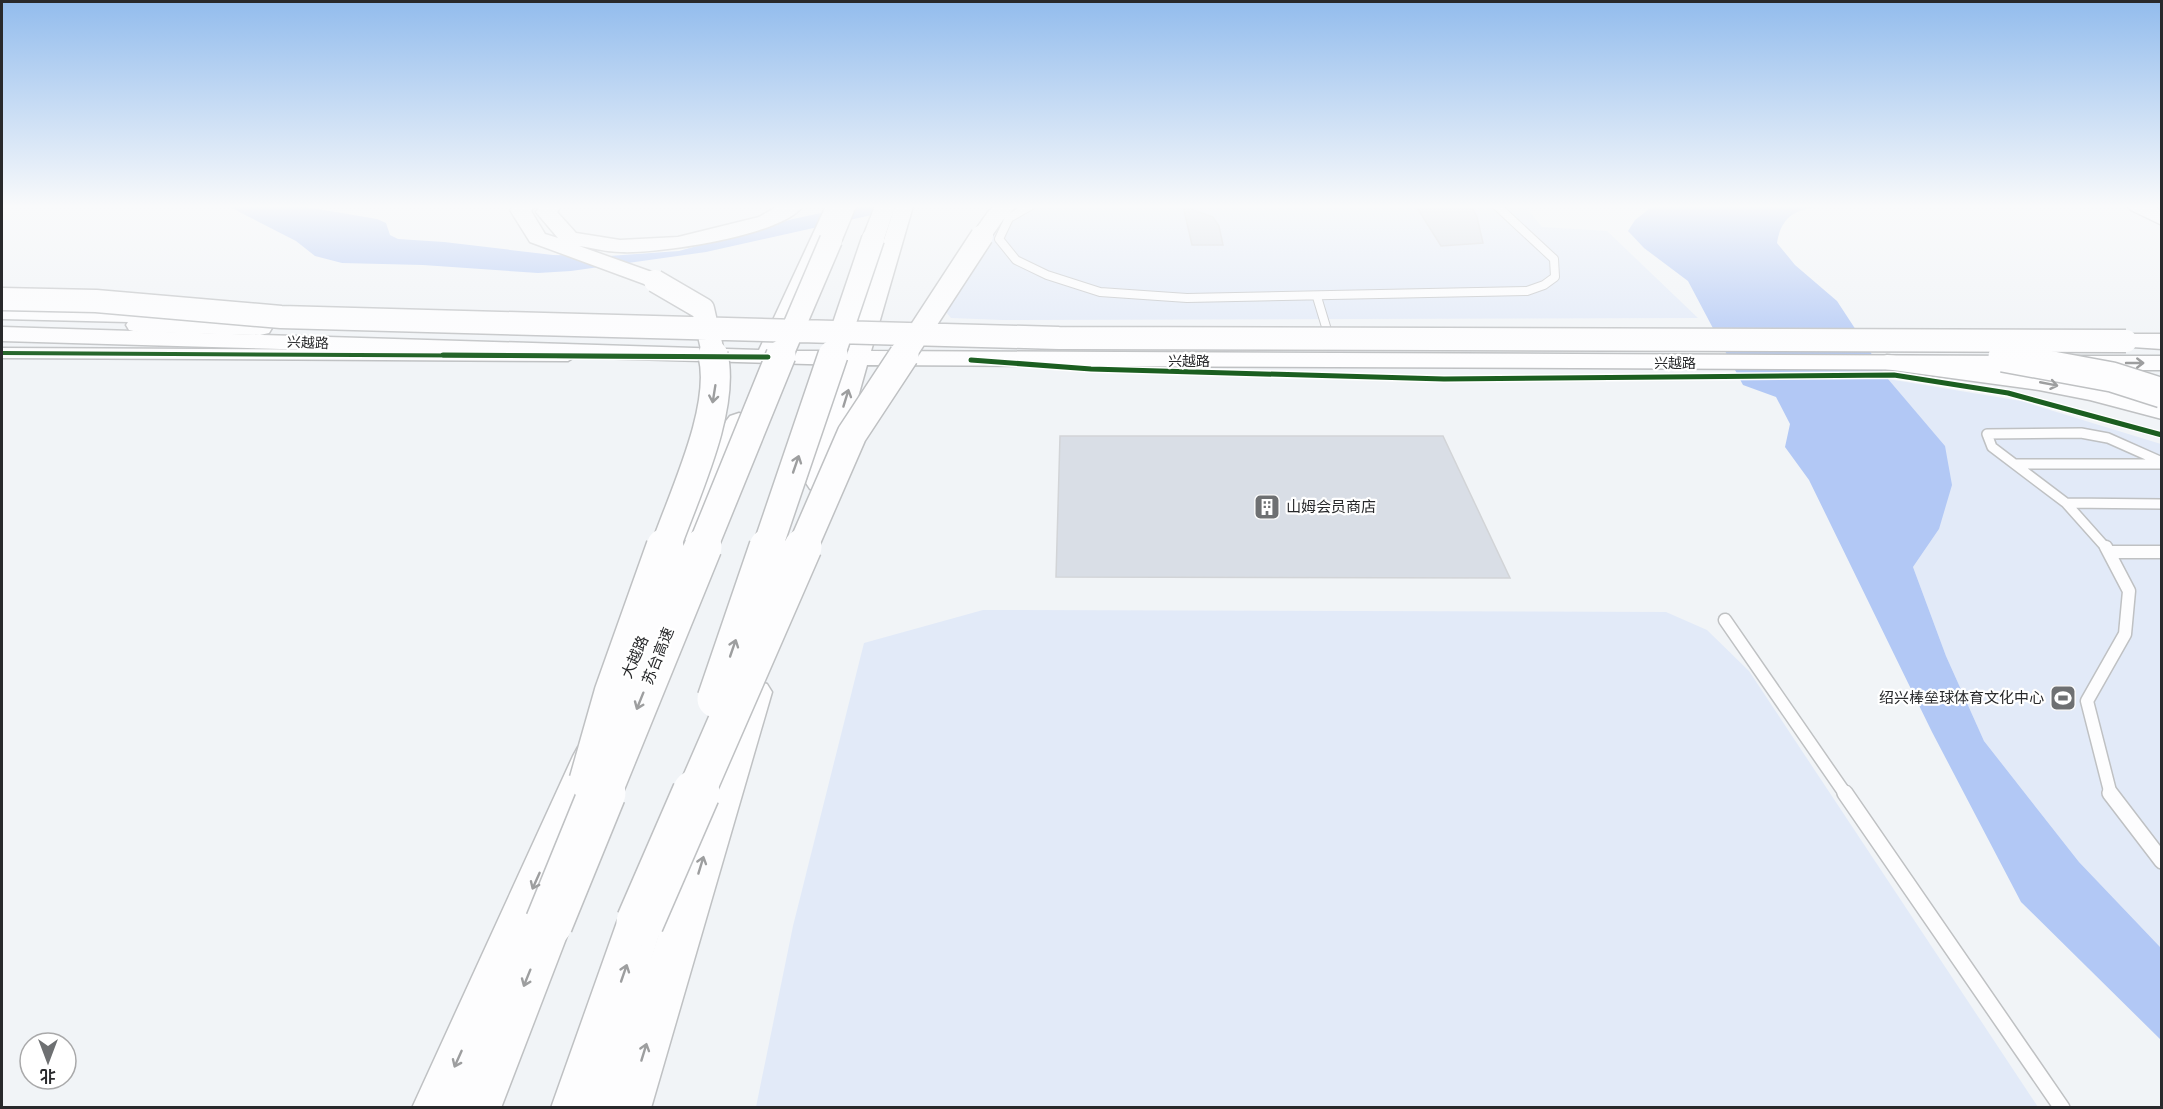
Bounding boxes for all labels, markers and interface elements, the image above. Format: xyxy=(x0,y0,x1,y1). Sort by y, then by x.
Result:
street label: 兴越路 xyxy=(287,333,329,353)
street label: 兴越路 xyxy=(1168,352,1210,371)
street label: 兴越路 xyxy=(1654,354,1696,373)
one-way arrow xyxy=(2124,357,2144,369)
one-way arrow xyxy=(2039,379,2059,390)
one-way arrow xyxy=(708,383,719,403)
one-way arrow xyxy=(841,389,852,408)
one-way arrow xyxy=(791,455,802,473)
building icon: 山姆会员商店 xyxy=(1252,492,1282,522)
place label: 山姆会员商店 xyxy=(1286,497,1376,517)
street label: 苏台高速 xyxy=(637,624,679,688)
street label: 大越路 xyxy=(617,632,653,682)
one-way arrow xyxy=(729,639,740,658)
sports icon: 绍兴棒垒球体育文化中心 xyxy=(2048,683,2078,713)
place label: 绍兴棒垒球体育文化中心 xyxy=(1879,688,2044,708)
one-way arrow xyxy=(634,692,645,710)
one-way arrow xyxy=(696,856,707,875)
one-way arrow xyxy=(530,872,541,890)
one-way arrow xyxy=(619,964,630,982)
one-way arrow xyxy=(521,968,532,986)
north arrow xyxy=(18,1031,78,1091)
one-way arrow xyxy=(639,1043,650,1062)
one-way arrow xyxy=(451,1050,463,1068)
text: 北 xyxy=(40,1064,56,1086)

